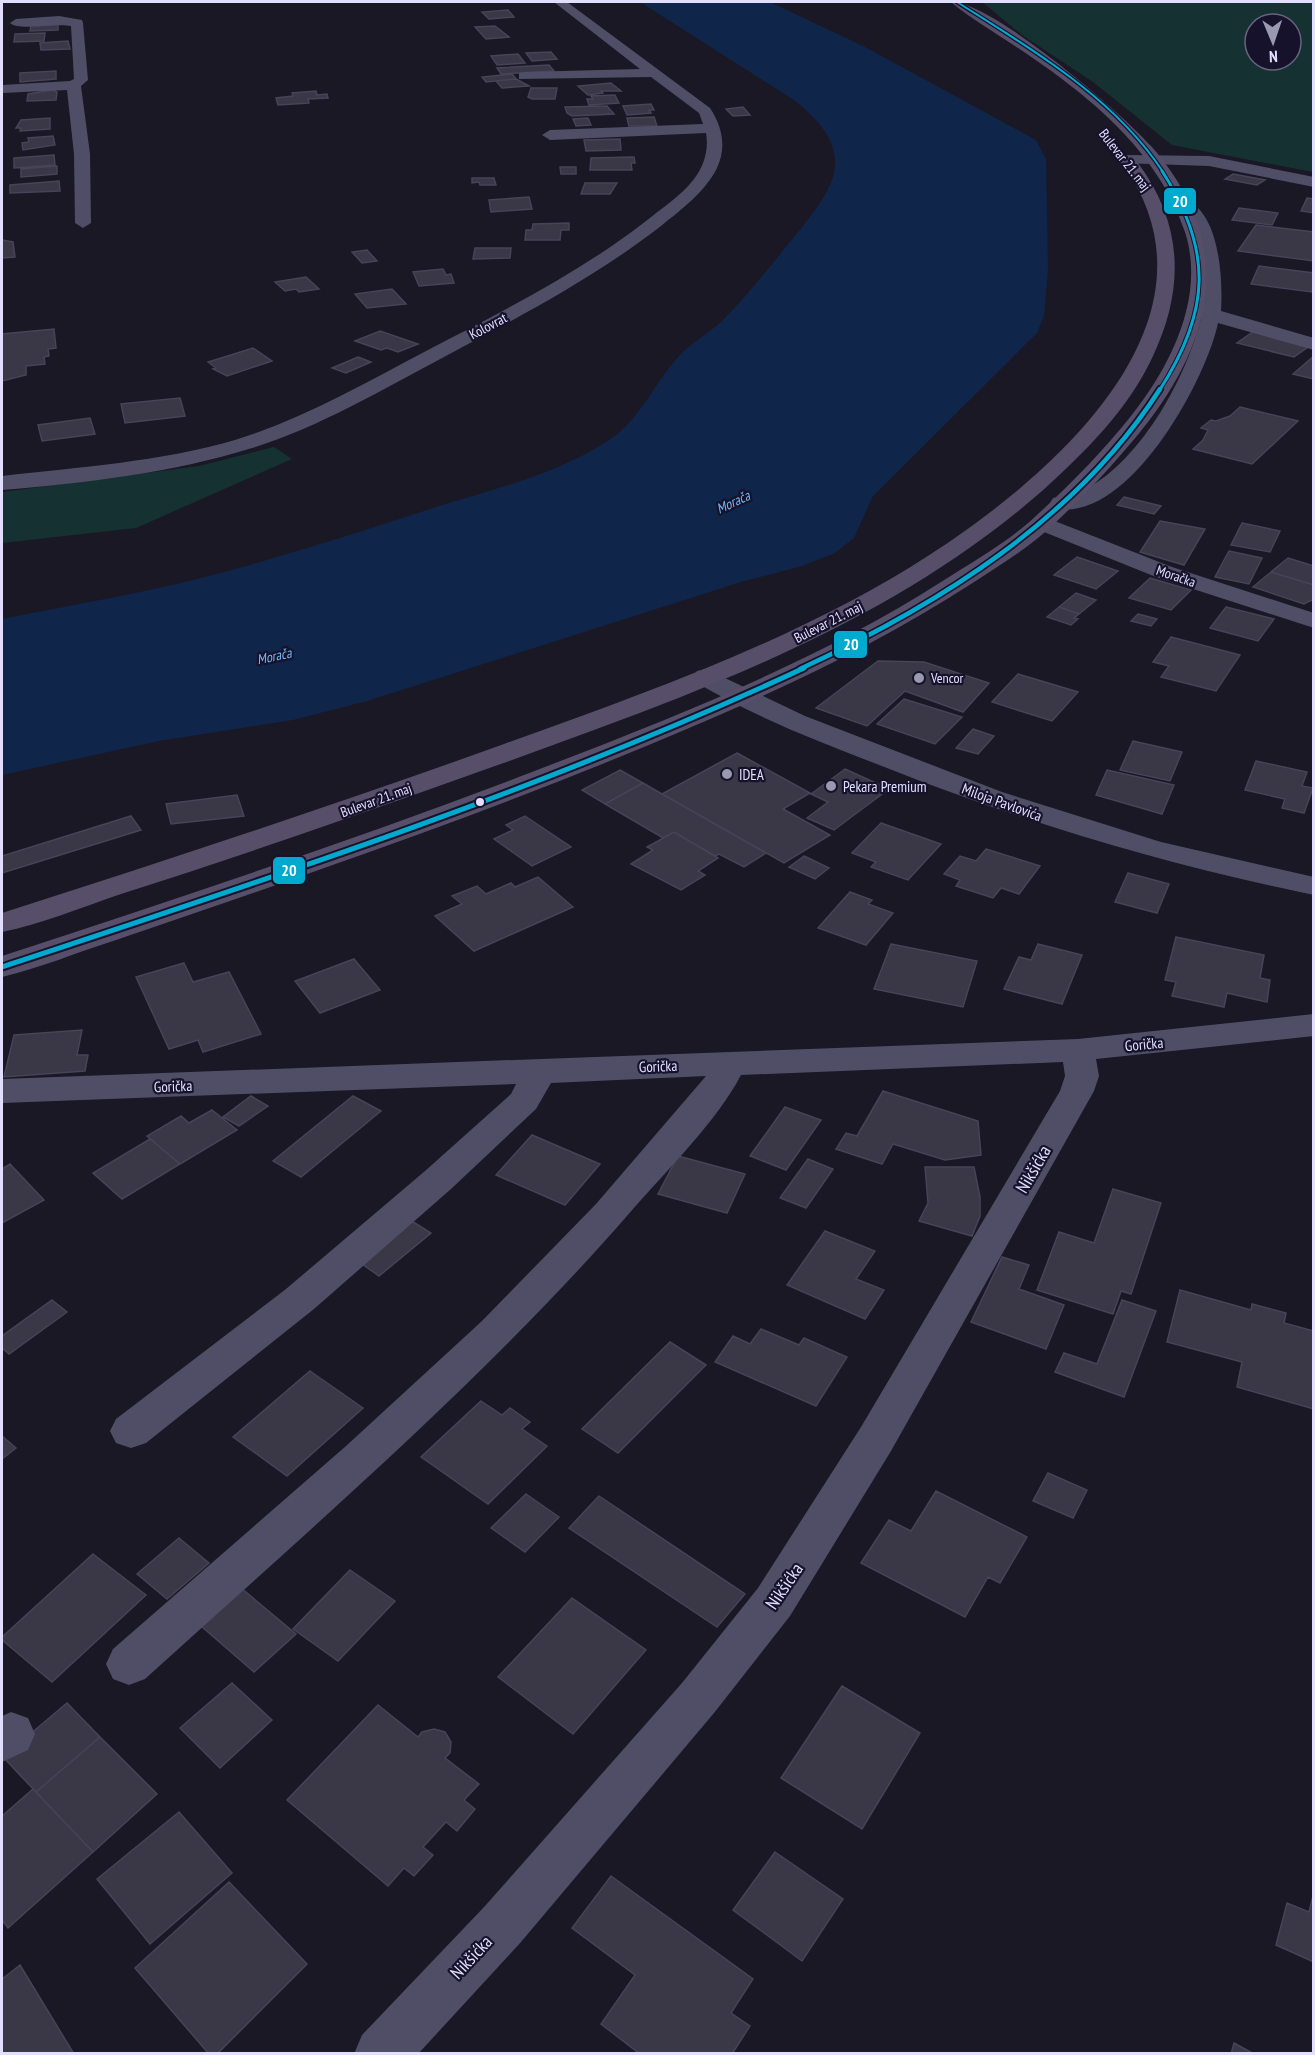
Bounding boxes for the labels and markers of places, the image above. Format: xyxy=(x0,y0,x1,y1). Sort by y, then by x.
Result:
place label: Vencor xyxy=(930,669,964,687)
marker: Vencor xyxy=(912,671,926,685)
place label: IDEA xyxy=(739,765,765,784)
marker: IDEA xyxy=(720,767,734,781)
place label: Pekara Premium xyxy=(843,777,927,796)
marker: Pekara Premium xyxy=(824,779,838,793)
unlabelled marker xyxy=(474,796,486,808)

